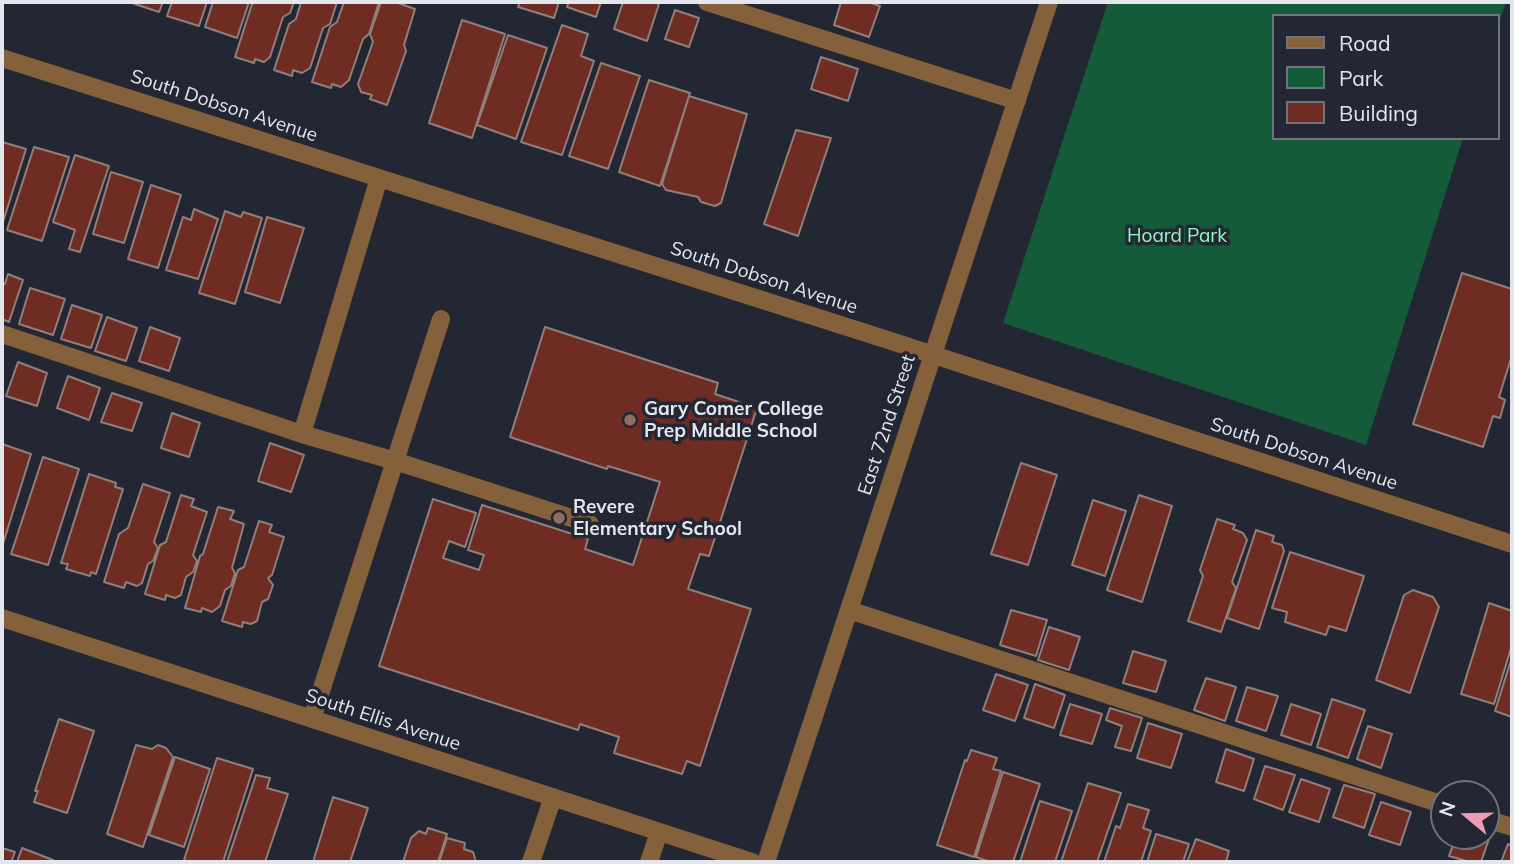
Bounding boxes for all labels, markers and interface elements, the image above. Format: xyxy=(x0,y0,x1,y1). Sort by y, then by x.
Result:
legend xyxy=(1272,14,1500,140)
text: Road xyxy=(1339,30,1390,56)
street label: South Dobson Avenue xyxy=(128,65,320,147)
text: Park xyxy=(1339,65,1383,91)
text: Building xyxy=(1339,100,1418,126)
park label: Hoard Park xyxy=(1127,225,1227,247)
street label: South Dobson Avenue xyxy=(668,237,860,319)
street label: East 72nd Street xyxy=(854,352,920,498)
place label: Gary Comer College Prep Middle School xyxy=(644,398,823,442)
marker: Gary Comer College Prep Middle School xyxy=(622,412,638,428)
street label: South Dobson Avenue xyxy=(1208,413,1400,495)
place label: Revere Elementary School xyxy=(573,496,742,540)
marker: Revere Elementary School xyxy=(551,510,567,526)
street label: South Ellis Avenue xyxy=(303,684,463,756)
north arrow xyxy=(1430,780,1500,850)
text: N xyxy=(1433,798,1461,820)

